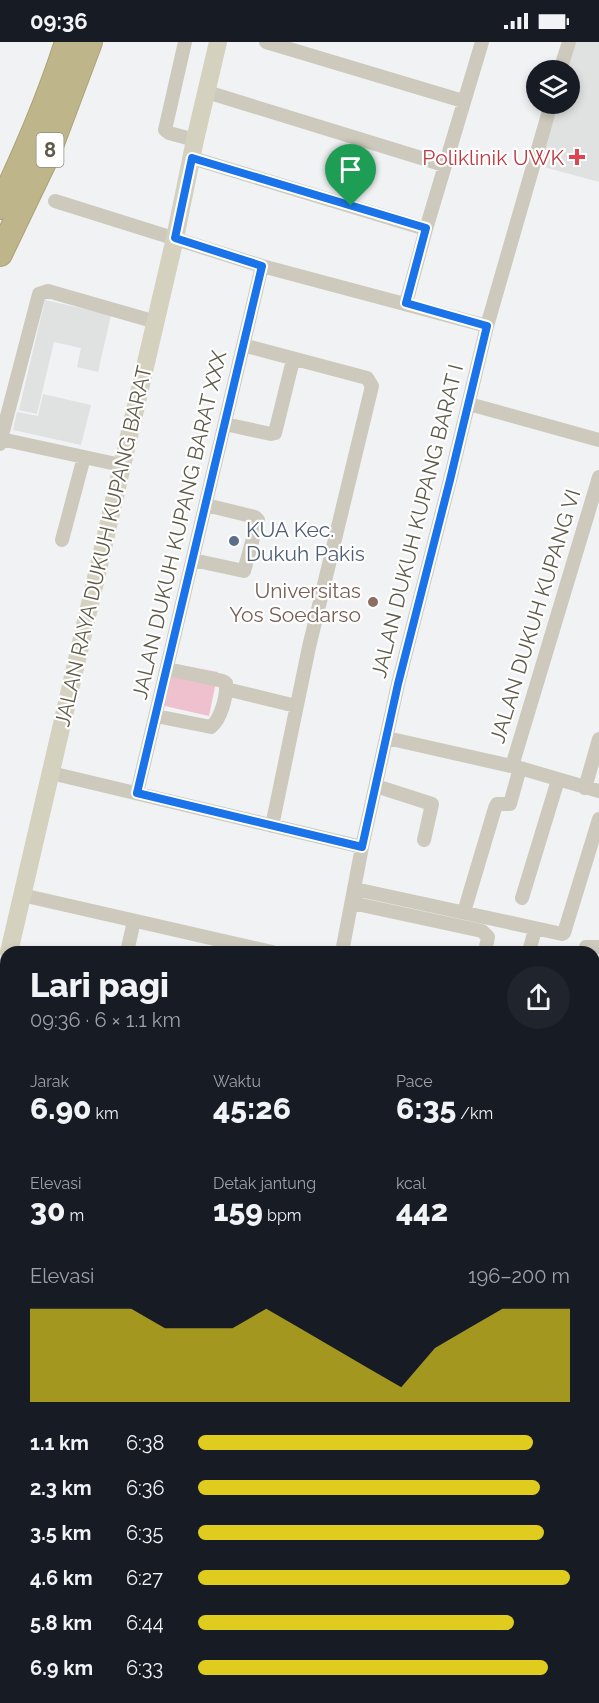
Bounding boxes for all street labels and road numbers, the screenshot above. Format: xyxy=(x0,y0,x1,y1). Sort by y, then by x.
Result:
road number: 8 xyxy=(36,133,64,167)
street label: JALAN DUKUH KUPANG BARAT XXX xyxy=(127,348,231,702)
street label: JALAN DUKUH KUPANG BARAT I xyxy=(366,362,468,680)
street label: JALAN RAYA DUKUH KUPANG BARAT xyxy=(49,363,157,729)
street label: JALAN DUKUH KUPANG VI xyxy=(484,486,586,746)

